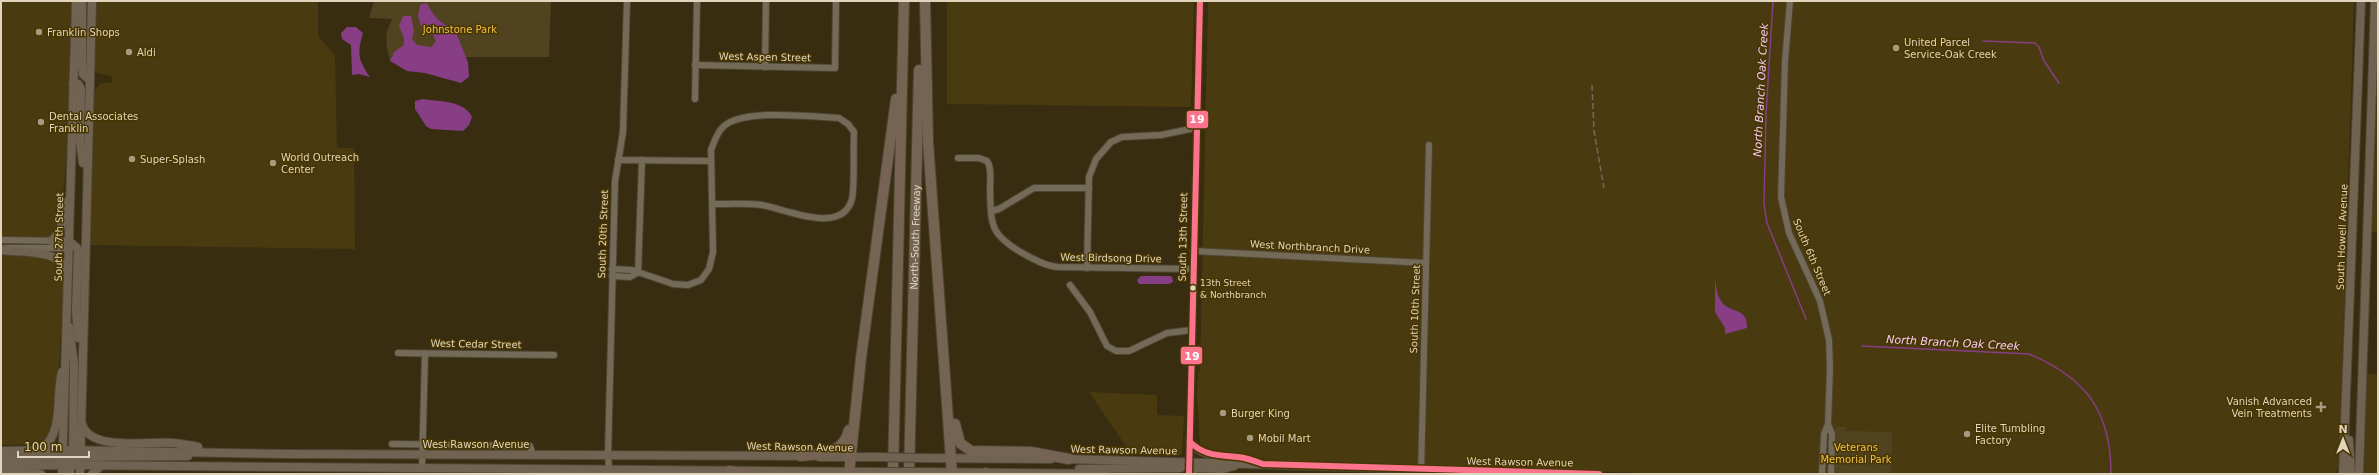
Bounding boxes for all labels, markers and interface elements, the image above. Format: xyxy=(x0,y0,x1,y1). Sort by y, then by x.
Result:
water label: North Branch Oak Creek xyxy=(1751,22,1771,157)
park label: Johnstone Park xyxy=(422,24,497,35)
marker: Franklin Shops xyxy=(34,27,44,37)
place label: Franklin Shops xyxy=(47,27,120,38)
place label: United Parcel Service-Oak Creek xyxy=(1904,37,1997,60)
marker: United Parcel Service-Oak Creek xyxy=(1891,43,1901,53)
marker: Aldi xyxy=(124,47,134,57)
place label: Aldi xyxy=(137,47,156,58)
street label: West Aspen Street xyxy=(719,51,811,63)
line badge: 19 xyxy=(1186,110,1209,129)
place label: Dental Associates Franklin xyxy=(49,111,138,134)
text: 19 xyxy=(1189,113,1205,126)
marker: Dental Associates Franklin xyxy=(36,117,46,127)
place label: World Outreach Center xyxy=(281,152,359,175)
marker: Super-Splash xyxy=(127,154,137,164)
place label: Super-Splash xyxy=(140,154,205,165)
marker: World Outreach Center xyxy=(268,158,278,168)
street label: North-South Freeway xyxy=(908,184,922,290)
street label: South Howell Avenue xyxy=(2335,184,2349,290)
street label: South 20th Street xyxy=(596,189,610,279)
street label: South 27th Street xyxy=(53,192,65,281)
street label: South 13th Street xyxy=(1177,192,1189,281)
street label: South 6th Street xyxy=(1791,217,1833,297)
street label: West Northbranch Drive xyxy=(1250,238,1370,256)
street label: West Birdsong Drive xyxy=(1060,252,1162,264)
street label: South 10th Street xyxy=(1408,264,1422,354)
place label: 13th Street & Northbranch xyxy=(1200,278,1266,300)
marker: 13th Street & Northbranch xyxy=(1188,283,1198,293)
water label: North Branch Oak Creek xyxy=(1886,333,2021,353)
street label: West Cedar Street xyxy=(430,338,522,350)
line badge: 19 xyxy=(1180,346,1203,365)
text: 19 xyxy=(1184,350,1200,363)
place label: Vanish Advanced Vein Treatments xyxy=(2227,396,2312,419)
marker: Vanish Advanced Vein Treatments xyxy=(2315,401,2327,413)
marker: Burger King xyxy=(1218,408,1228,418)
place label: Burger King xyxy=(1231,408,1290,419)
north arrow xyxy=(2323,419,2363,459)
place label: Elite Tumbling Factory xyxy=(1975,423,2045,446)
text: N xyxy=(2338,423,2348,436)
marker: Elite Tumbling Factory xyxy=(1962,429,1972,439)
scale bar xyxy=(18,433,89,459)
marker: Mobil Mart xyxy=(1245,433,1255,443)
place label: Mobil Mart xyxy=(1258,433,1311,444)
street label: West Rawson Avenue xyxy=(423,439,529,450)
text: 100 m xyxy=(24,440,62,454)
street label: West Rawson Avenue xyxy=(747,441,853,453)
park label: Veterans Memorial Park xyxy=(1820,442,1892,465)
street label: West Rawson Avenue xyxy=(1071,444,1177,456)
street label: West Rawson Avenue xyxy=(1467,456,1573,468)

